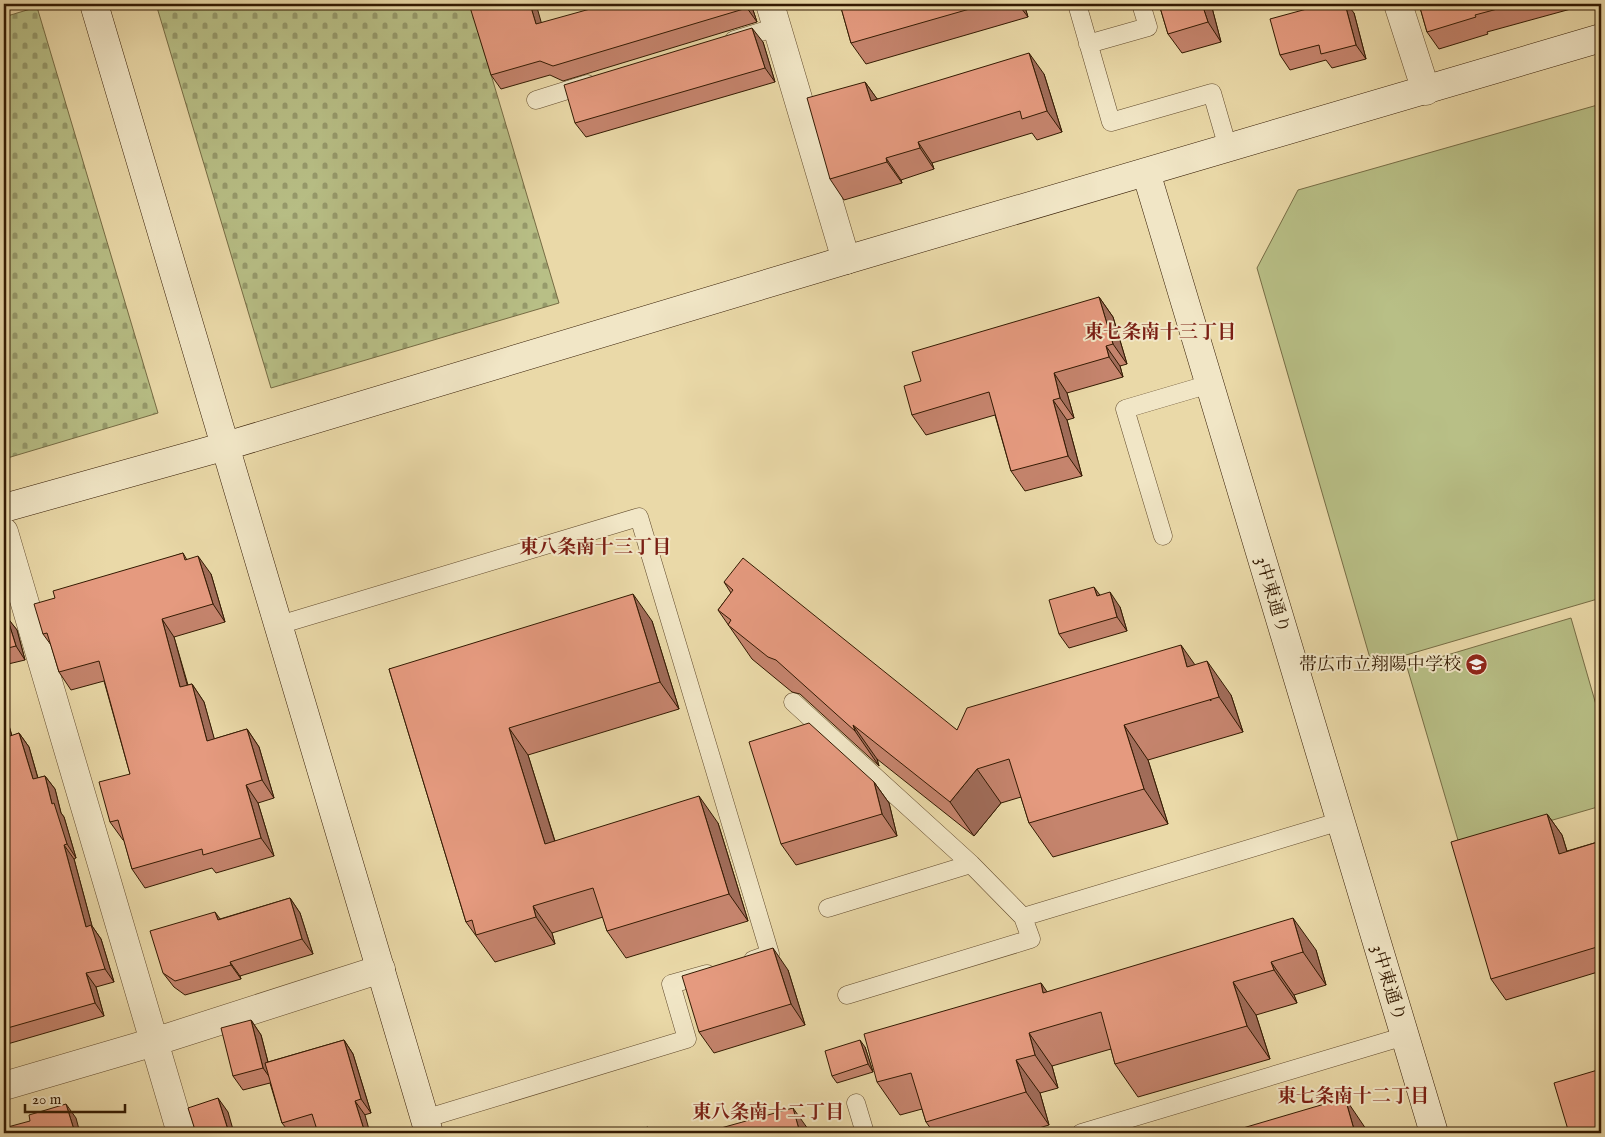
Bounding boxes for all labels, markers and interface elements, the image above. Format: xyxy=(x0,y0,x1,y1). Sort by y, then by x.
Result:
district label: 東七条南十三丁目 xyxy=(1084,321,1236,345)
district label: 東八条南十三丁目 xyxy=(519,536,671,560)
street label: 3中東通り xyxy=(1249,554,1294,636)
school or university icon: 帯広市立翔陽中学校 xyxy=(1465,652,1489,676)
place label: 帯広市立翔陽中学校 xyxy=(1299,654,1461,677)
street label: 3中東通り xyxy=(1365,942,1410,1024)
scale bar xyxy=(25,1082,125,1114)
district label: 東七条南十二丁目 xyxy=(1277,1085,1429,1109)
text: 20 m xyxy=(32,1090,62,1109)
district label: 東八条南十二丁目 xyxy=(692,1101,844,1125)

